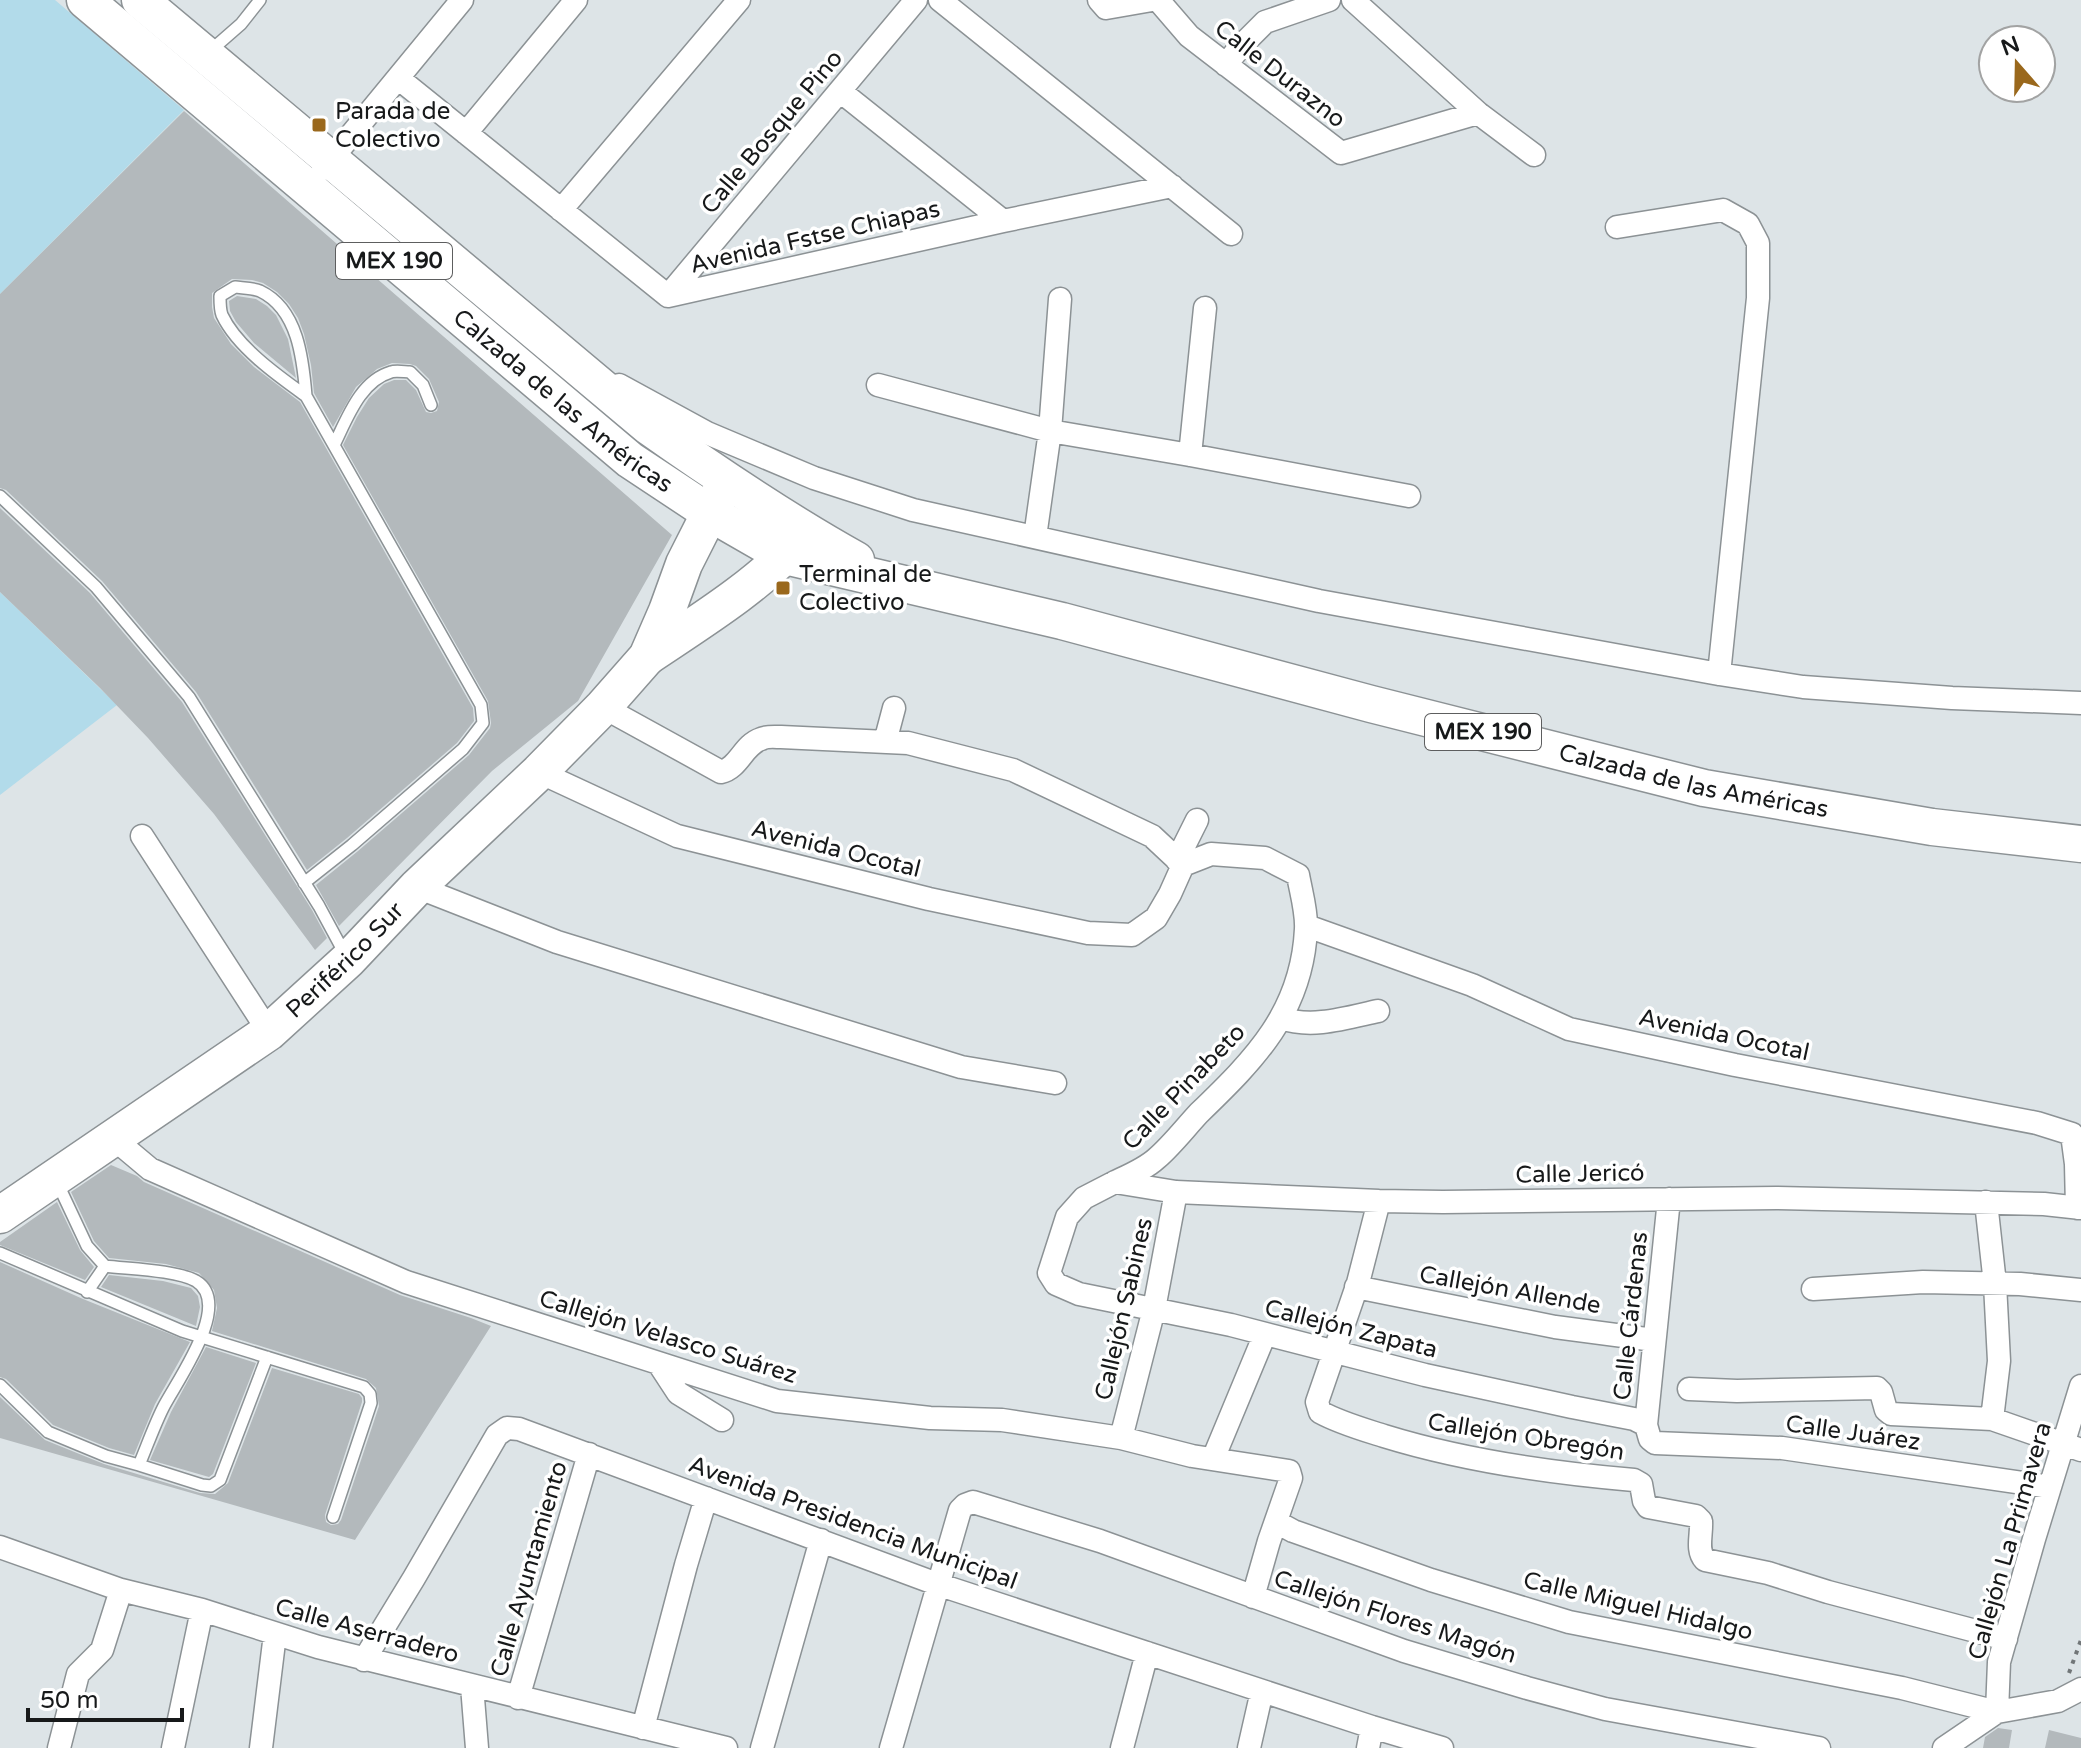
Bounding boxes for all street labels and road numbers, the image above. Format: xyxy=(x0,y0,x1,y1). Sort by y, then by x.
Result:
street label: Calle Durazno xyxy=(1209,14,1351,134)
street label: Calle Bosque Pino xyxy=(695,44,849,220)
street label: Avenida Fstse Chiapas xyxy=(687,194,943,280)
road number: MEX 190 xyxy=(336,243,452,279)
street label: Calzada de las Américas xyxy=(447,303,678,499)
road number: MEX 190 xyxy=(1425,714,1541,750)
street label: Calzada de las Américas xyxy=(1556,737,1831,824)
street label: Avenida Ocotal xyxy=(748,814,924,884)
street label: Periférico Sur xyxy=(280,895,410,1024)
street label: Avenida Ocotal xyxy=(1636,1003,1812,1067)
street label: Calle Pinabeto xyxy=(1117,1018,1251,1156)
street label: Calle Jericó xyxy=(1515,1158,1645,1190)
street label: Callejón Sabines xyxy=(1089,1215,1159,1403)
street label: Calle Cárdenas xyxy=(1608,1230,1654,1402)
street label: Callejón Allende xyxy=(1417,1260,1603,1320)
street label: Callejón Velasco Suárez xyxy=(536,1284,800,1390)
street label: Callejón Zapata xyxy=(1262,1294,1440,1364)
street label: Callejón Obregón xyxy=(1426,1407,1626,1467)
street label: Calle Juárez xyxy=(1784,1409,1922,1457)
street label: Callejón La Primavera xyxy=(1962,1419,2058,1663)
street label: Avenida Presidencia Municipal xyxy=(685,1450,1021,1596)
street label: Calle Ayuntamiento xyxy=(484,1458,574,1680)
street label: Callejón Flores Magón xyxy=(1270,1564,1520,1670)
street label: Calle Miguel Hidalgo xyxy=(1520,1565,1756,1647)
street label: Calle Aserradero xyxy=(272,1593,462,1669)

